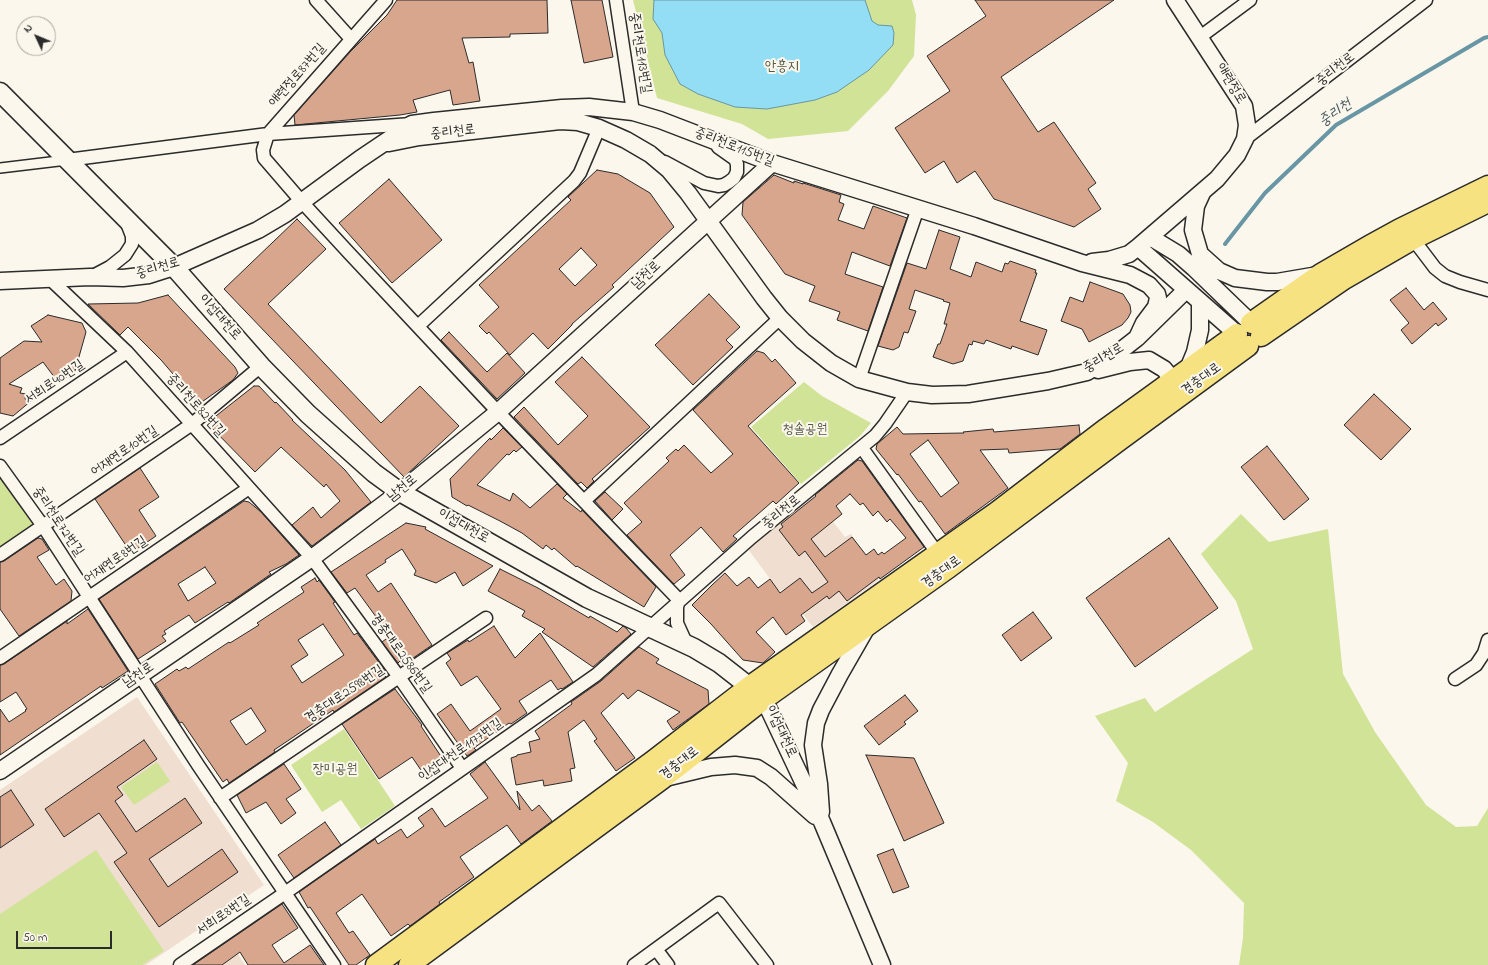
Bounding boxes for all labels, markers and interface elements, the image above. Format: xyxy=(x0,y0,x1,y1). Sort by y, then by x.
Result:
street label: 중리천로113번길 xyxy=(624,11,654,95)
north arrow xyxy=(16,16,56,56)
text: N xyxy=(20,20,36,37)
street label: 애련정로87번길 xyxy=(266,41,330,111)
street label: 중리천로 xyxy=(1313,50,1359,90)
park label: 안흥지 xyxy=(765,60,799,76)
street label: 애련정로 xyxy=(1211,60,1249,108)
water label: 중리천 xyxy=(1316,96,1356,132)
street label: 중리천로 xyxy=(430,122,476,144)
street label: 중리천로115번길 xyxy=(692,125,776,171)
street label: 중리천로 xyxy=(134,255,182,283)
street label: 남천로 xyxy=(629,258,665,294)
street label: 이섭대천로 xyxy=(194,291,244,345)
street label: 중리천로 xyxy=(1080,340,1128,378)
street label: 서희로40번길 xyxy=(22,357,88,409)
street label: 경충대로 xyxy=(1179,360,1225,400)
street label: 중리천로82번길 xyxy=(162,371,228,441)
street label: 어재연로10번길 xyxy=(88,423,162,481)
park label: 청솔공원 xyxy=(782,423,828,439)
street label: 남천로 xyxy=(385,472,421,506)
street label: 중리천로72번길 xyxy=(28,484,86,560)
street label: 중리천로 xyxy=(759,492,805,534)
street label: 이섭대천로 xyxy=(434,506,492,548)
street label: 어재연로8번길 xyxy=(81,534,151,588)
street label: 경충대로 xyxy=(919,553,965,593)
street label: 경충대로2586번길 xyxy=(366,611,434,697)
street label: 남천로 xyxy=(120,660,158,692)
street label: 경충대로2598번길 xyxy=(302,662,388,728)
street label: 이섭대천로 xyxy=(760,703,800,761)
street label: 이섭대천로1177번길 xyxy=(416,716,506,786)
street label: 경충대로 xyxy=(657,744,703,784)
park label: 장미공원 xyxy=(312,763,358,779)
street label: 서희로8번길 xyxy=(194,892,254,940)
scale bar xyxy=(18,923,114,949)
text: 50 m xyxy=(23,929,47,947)

